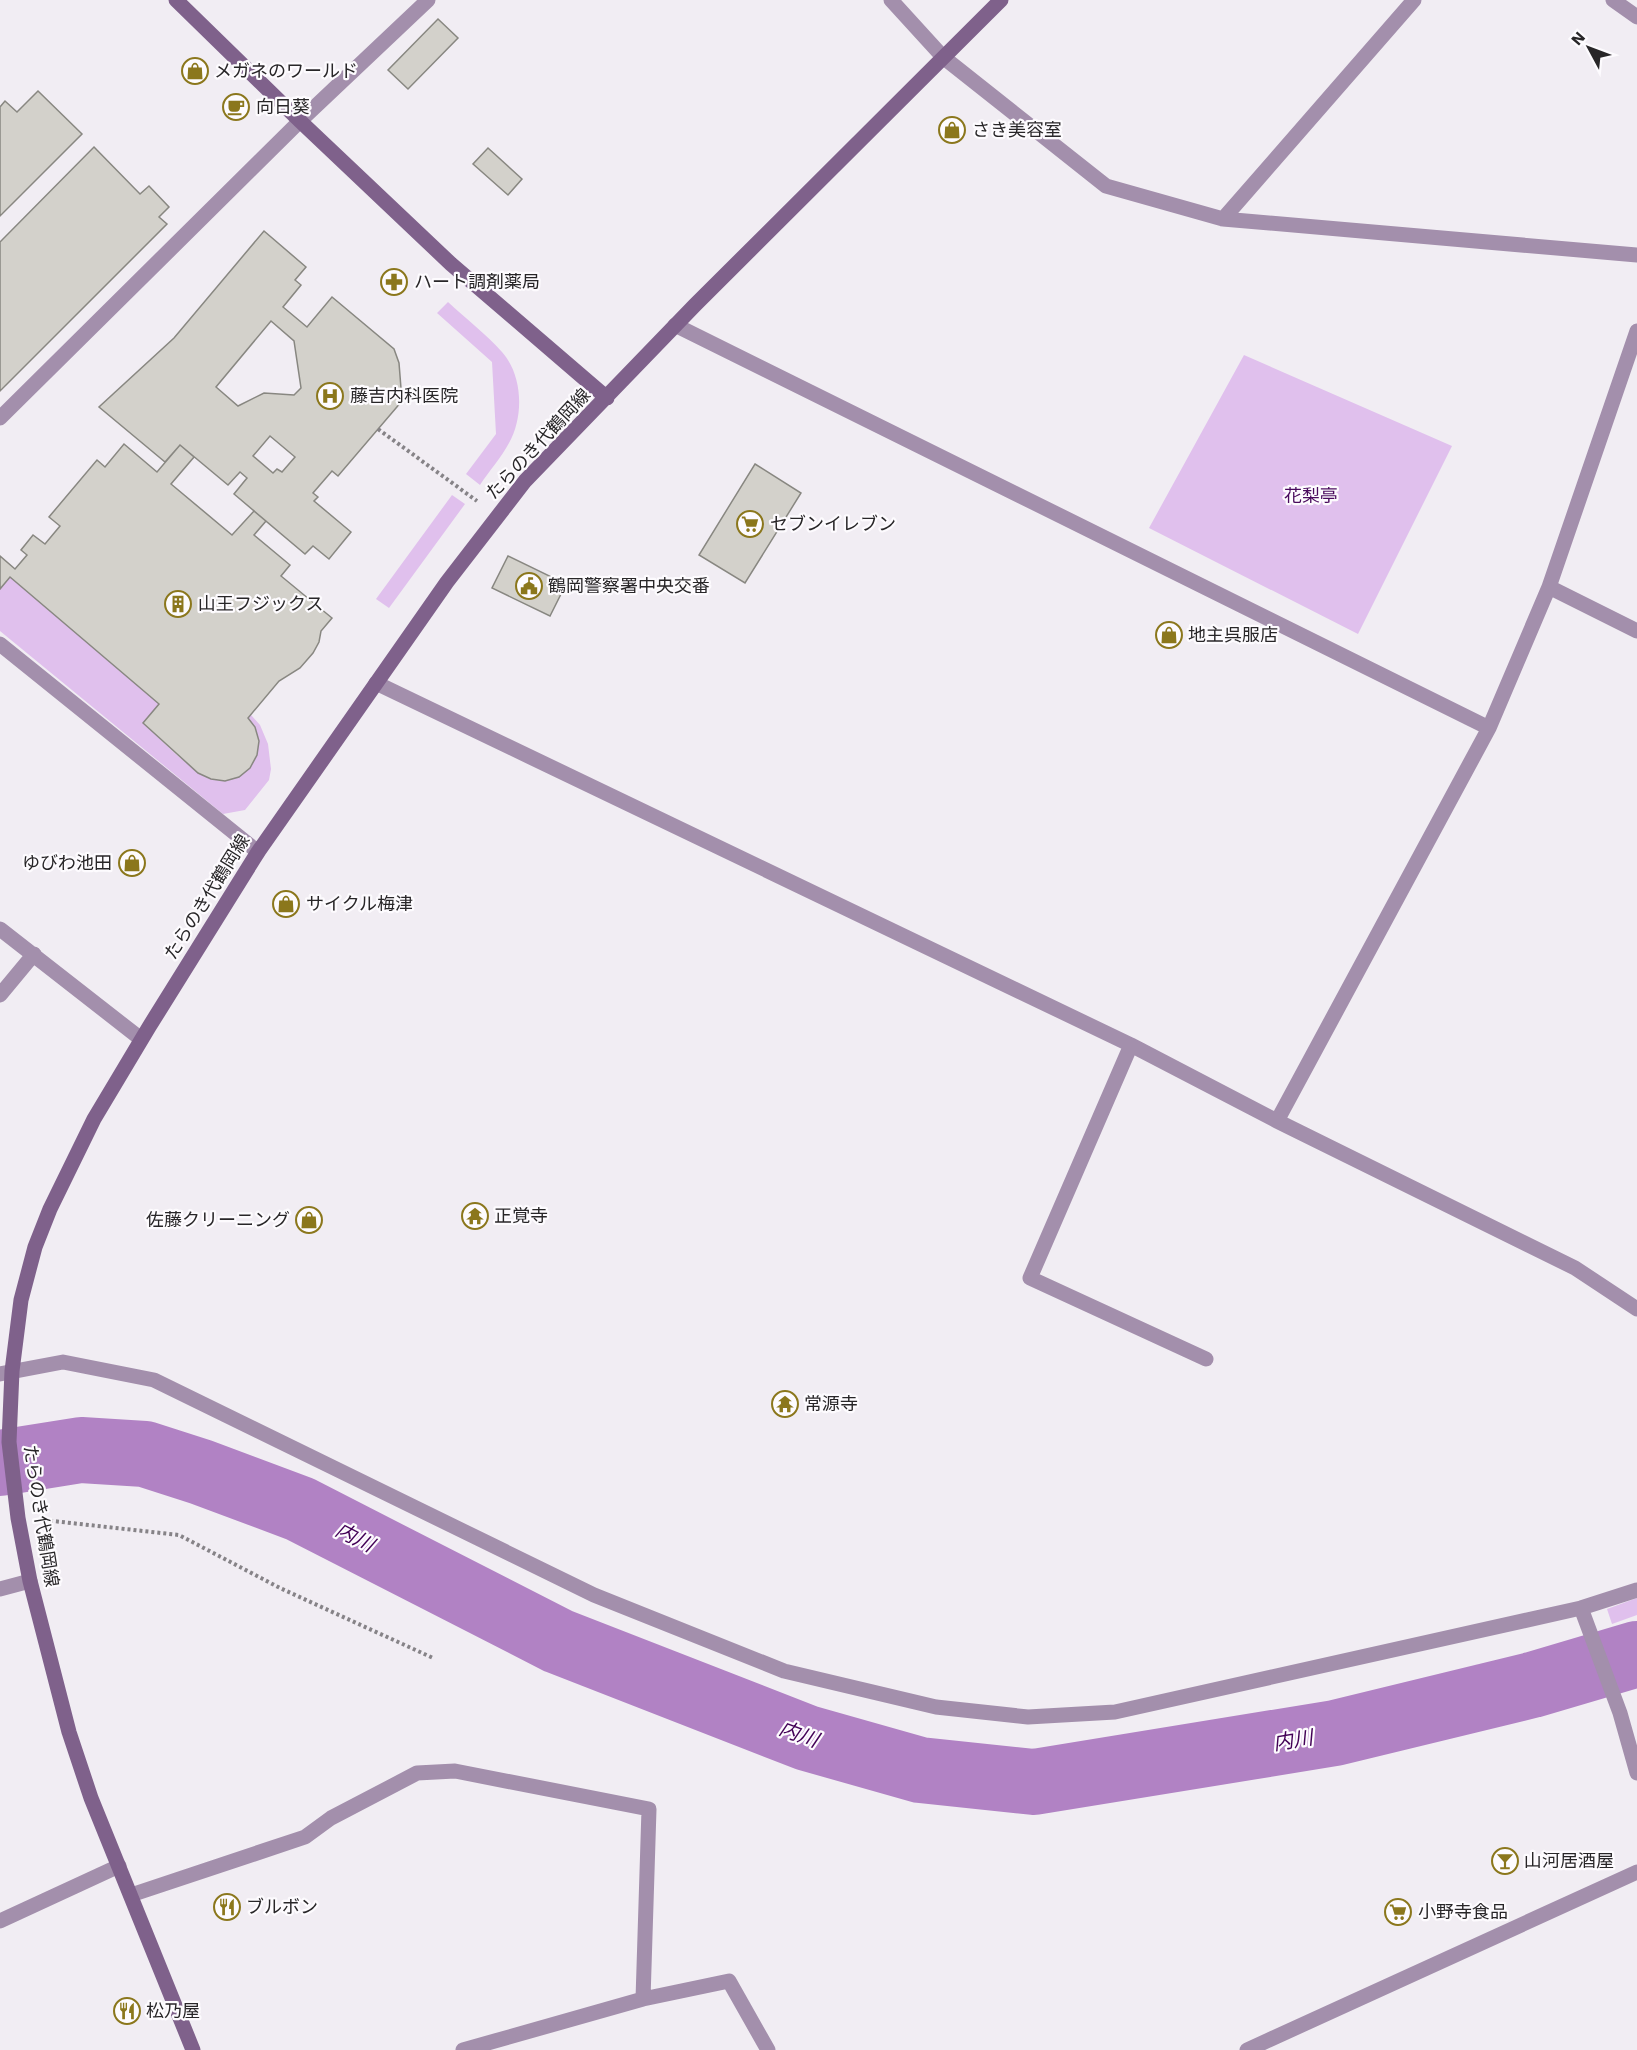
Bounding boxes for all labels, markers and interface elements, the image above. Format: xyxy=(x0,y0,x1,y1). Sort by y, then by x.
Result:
north arrow xyxy=(1559,18,1619,78)
text: N xyxy=(1567,28,1589,49)
shop icon: メガネのワールド xyxy=(180,56,210,86)
place label: メガネのワールド xyxy=(214,60,358,81)
cafe icon: 向日葵 xyxy=(221,92,251,122)
place label: 向日葵 xyxy=(256,96,310,117)
shop icon: さき美容室 xyxy=(937,115,967,145)
place label: さき美容室 xyxy=(972,119,1062,140)
pharmacy icon: ハート調剤薬局 xyxy=(379,267,409,297)
place label: ハート調剤薬局 xyxy=(414,271,540,292)
hospital icon: 藤吉内科医院 xyxy=(315,381,345,411)
street label: たらのき代鶴岡線 xyxy=(481,384,594,503)
place label: 藤吉内科医院 xyxy=(350,385,458,406)
park label: 花梨亭 xyxy=(1284,485,1338,506)
supermarket icon: セブンイレブン xyxy=(735,509,765,539)
place label: セブンイレブン xyxy=(770,513,896,534)
public building icon: 鶴岡警察署中央交番 xyxy=(514,571,544,601)
place label: 鶴岡警察署中央交番 xyxy=(548,575,710,596)
building icon: 山王フジックス xyxy=(163,589,193,619)
place label: 山王フジックス xyxy=(198,593,323,614)
shop icon: 地主呉服店 xyxy=(1154,620,1184,650)
place label: 地主呉服店 xyxy=(1188,624,1278,645)
street label: たらのき代鶴岡線 xyxy=(160,830,253,963)
shop icon: ゆびわ池田 xyxy=(117,848,147,878)
place label: ゆびわ池田 xyxy=(22,852,112,873)
shop icon: サイクル梅津 xyxy=(271,889,301,919)
place label: サイクル梅津 xyxy=(306,893,413,914)
temple icon: 正覚寺 xyxy=(460,1201,490,1231)
shop icon: 佐藤クリーニング xyxy=(294,1205,324,1235)
place label: 正覚寺 xyxy=(494,1205,548,1226)
place label: 佐藤クリーニング xyxy=(146,1209,290,1230)
temple icon: 常源寺 xyxy=(770,1389,800,1419)
place label: 常源寺 xyxy=(804,1393,858,1414)
street label: たらのき代鶴岡線 xyxy=(20,1443,63,1588)
water label: 内川 xyxy=(332,1517,380,1558)
water label: 内川 xyxy=(776,1716,824,1753)
water label: 内川 xyxy=(1271,1725,1317,1755)
bar icon: 山河居酒屋 xyxy=(1490,1846,1520,1876)
place label: 山河居酒屋 xyxy=(1524,1850,1614,1871)
restaurant icon: ブルボン xyxy=(212,1892,242,1922)
place label: ブルボン xyxy=(246,1896,318,1917)
supermarket icon: 小野寺食品 xyxy=(1383,1897,1413,1927)
place label: 小野寺食品 xyxy=(1418,1901,1508,1922)
restaurant icon: 松乃屋 xyxy=(112,1996,142,2026)
place label: 松乃屋 xyxy=(146,2000,200,2021)

